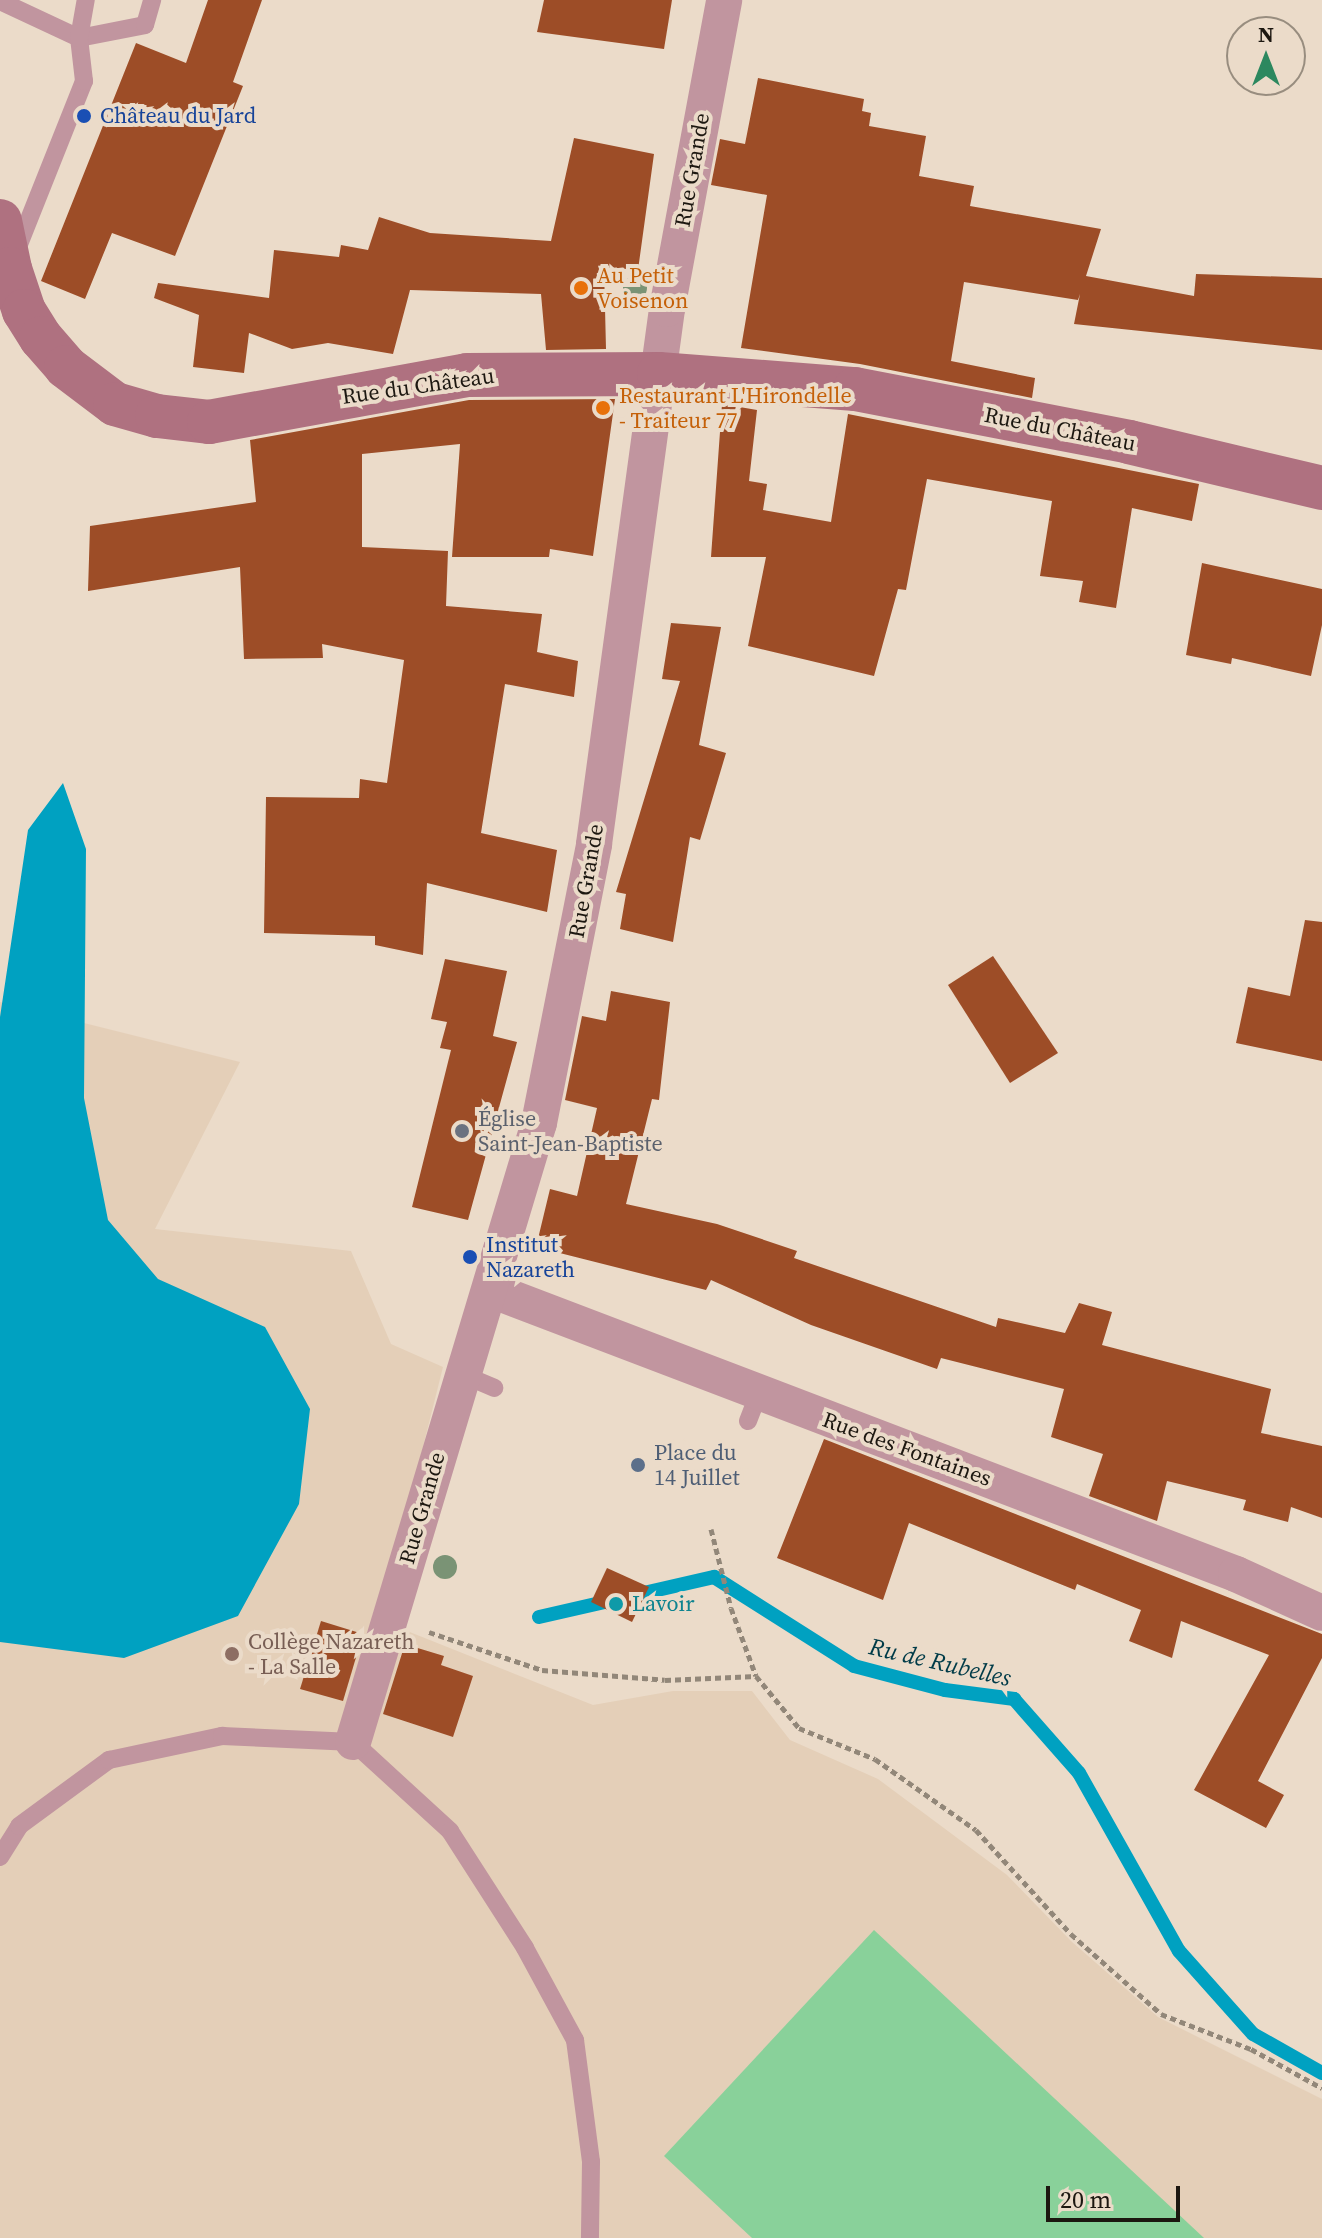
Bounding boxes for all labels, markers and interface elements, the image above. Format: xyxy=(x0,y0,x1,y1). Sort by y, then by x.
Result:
north arrow xyxy=(1226,16,1306,96)
text: N xyxy=(1258,19,1274,49)
place label: Château du Jard xyxy=(100,103,256,129)
marker: Château du Jard xyxy=(75,107,93,125)
street label: Rue Grande xyxy=(669,111,715,229)
place label: Au Petit Voisenon xyxy=(597,262,688,314)
marker: Au Petit Voisenon xyxy=(572,279,590,297)
street label: Rue du Château xyxy=(340,362,496,410)
place label: Restaurant L'Hirondelle - Traiteur 77 xyxy=(619,382,852,434)
marker: Restaurant L'Hirondelle - Traiteur 77 xyxy=(594,399,612,417)
street label: Rue du Château xyxy=(982,401,1138,457)
street label: Rue Grande xyxy=(563,822,609,940)
place label: Église Saint-Jean-Baptiste xyxy=(478,1105,663,1156)
marker: Église Saint-Jean-Baptiste xyxy=(453,1122,471,1140)
place label: Institut Nazareth xyxy=(486,1231,575,1282)
marker: Institut Nazareth xyxy=(461,1248,479,1266)
street label: Rue des Fontaines xyxy=(819,1406,995,1492)
place label: Place du 14 Juillet xyxy=(654,1439,740,1490)
street label: Rue Grande xyxy=(393,1449,451,1567)
marker: Place du 14 Juillet xyxy=(629,1456,647,1474)
place label: Lavoir xyxy=(632,1591,694,1617)
marker: Lavoir xyxy=(607,1595,625,1613)
place label: Collège Nazareth - La Salle xyxy=(248,1628,414,1680)
water label: Ru de Rubelles xyxy=(866,1632,1014,1692)
marker: Collège Nazareth - La Salle xyxy=(223,1645,241,1663)
scale bar xyxy=(1050,2170,1184,2220)
text: 20 m xyxy=(1060,2183,1111,2216)

